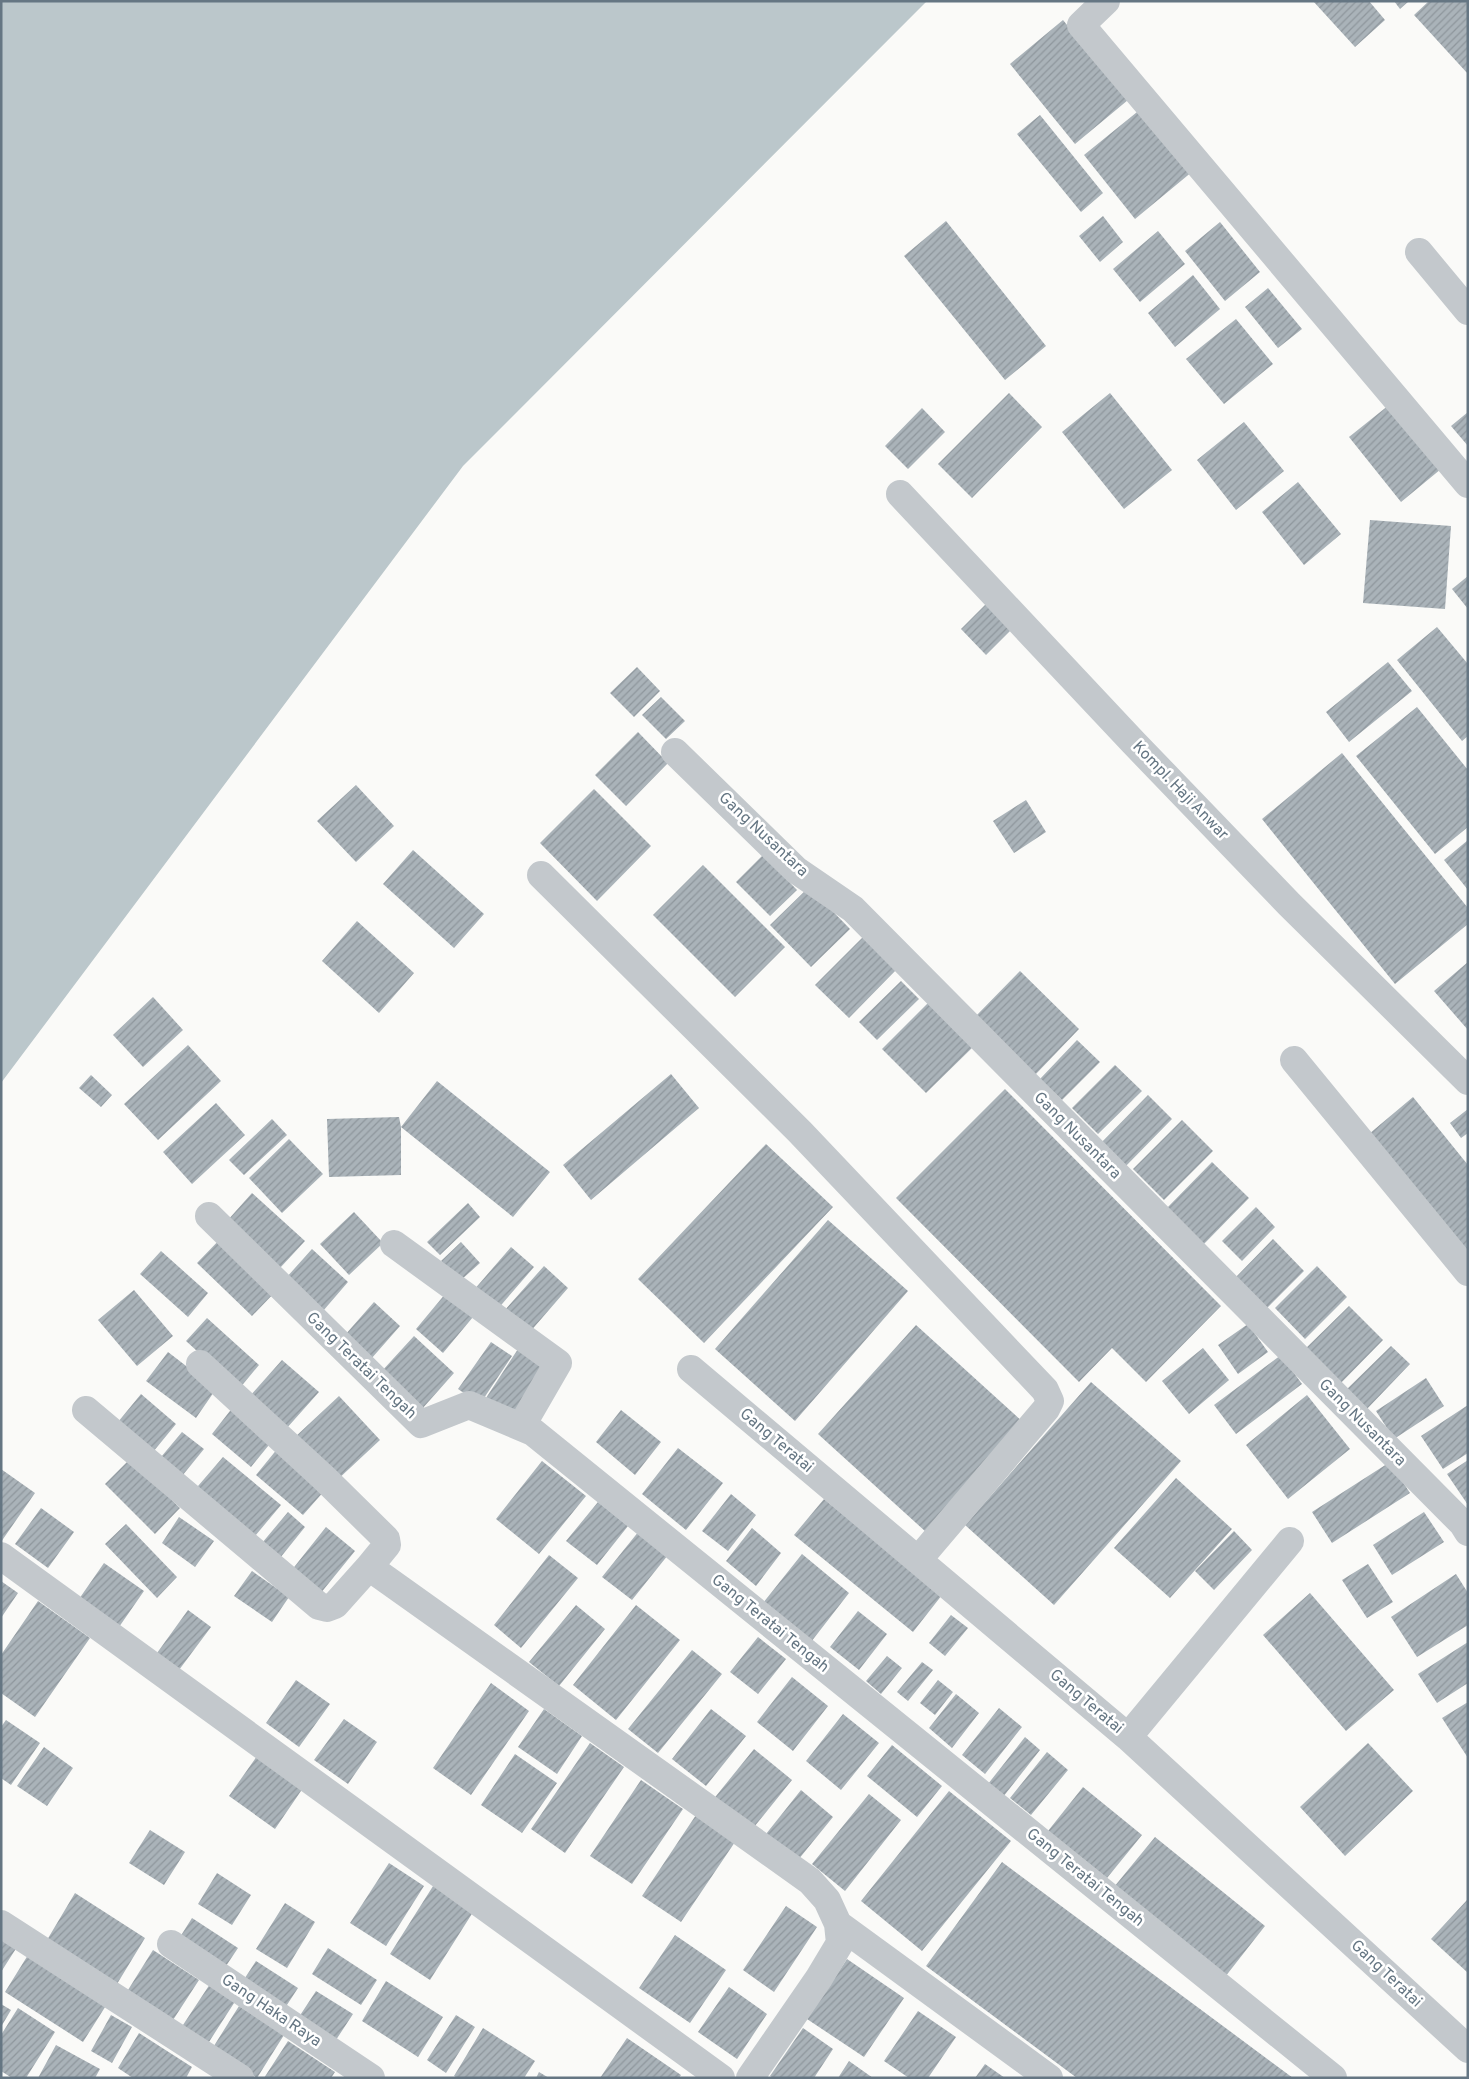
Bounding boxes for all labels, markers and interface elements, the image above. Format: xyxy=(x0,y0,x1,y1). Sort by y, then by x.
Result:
street label: Kompl. Haji Anwar xyxy=(1128,737,1232,845)
street label: Gang Nusantara xyxy=(714,788,812,882)
street label: Gang Nusantara xyxy=(1029,1088,1125,1184)
street label: Gang Teratai Tengah xyxy=(302,1308,420,1424)
street label: Gang Nusantara xyxy=(1314,1375,1410,1471)
street label: Gang Teratai xyxy=(735,1404,817,1478)
street label: Gang Teratai Tengah xyxy=(707,1570,833,1678)
street label: Gang Teratai xyxy=(1045,1665,1127,1739)
street label: Gang Teratai Tengah xyxy=(1022,1824,1148,1932)
street label: Gang Teratai xyxy=(1346,1936,1426,2012)
street label: Gang Haka Raya xyxy=(217,1970,325,2052)

